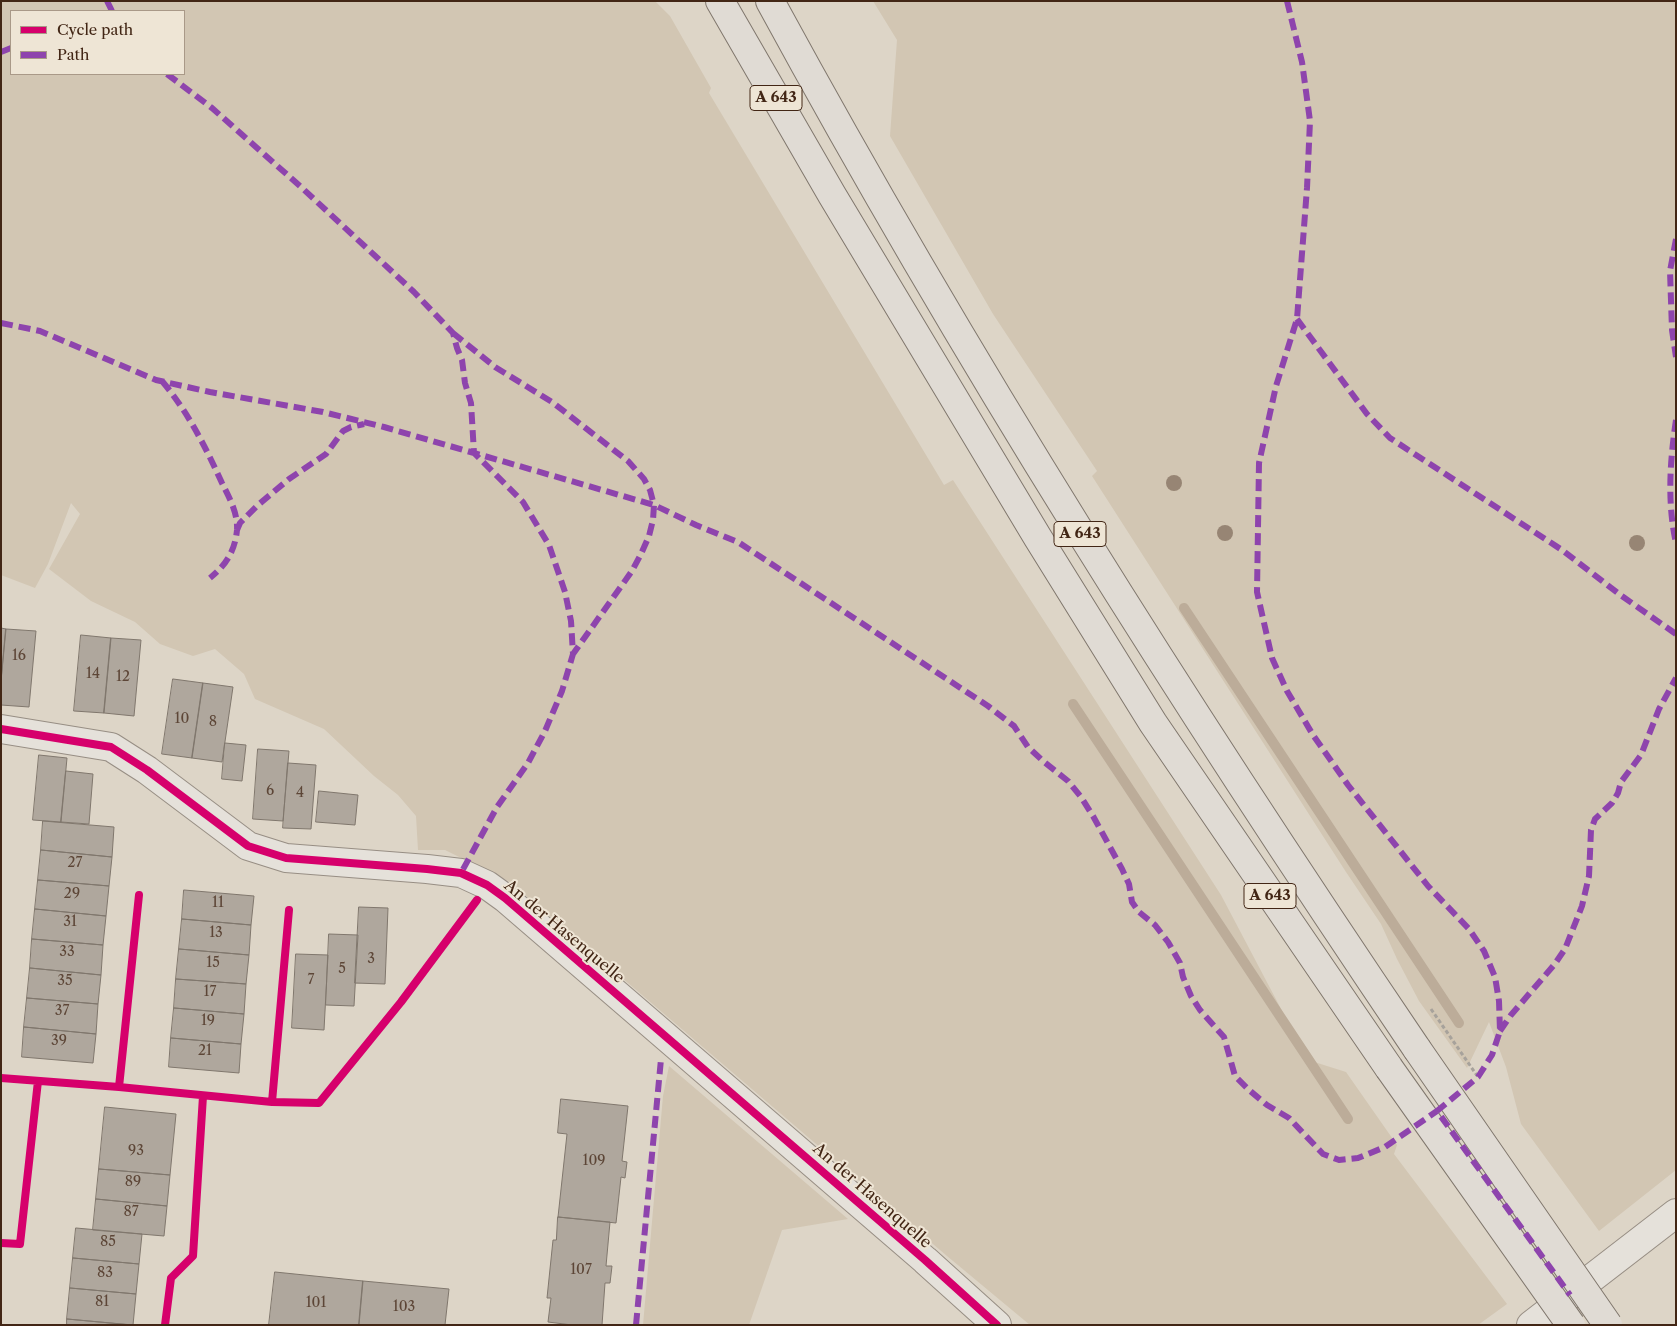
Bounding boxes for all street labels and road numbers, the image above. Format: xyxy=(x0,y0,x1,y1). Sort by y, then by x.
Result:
road number: A 643 xyxy=(750,86,802,110)
road number: A 643 xyxy=(1054,522,1106,546)
street label: An der Hasenquelle xyxy=(500,876,628,988)
road number: A 643 xyxy=(1244,884,1296,908)
street label: An der Hasenquelle xyxy=(809,1139,935,1253)

